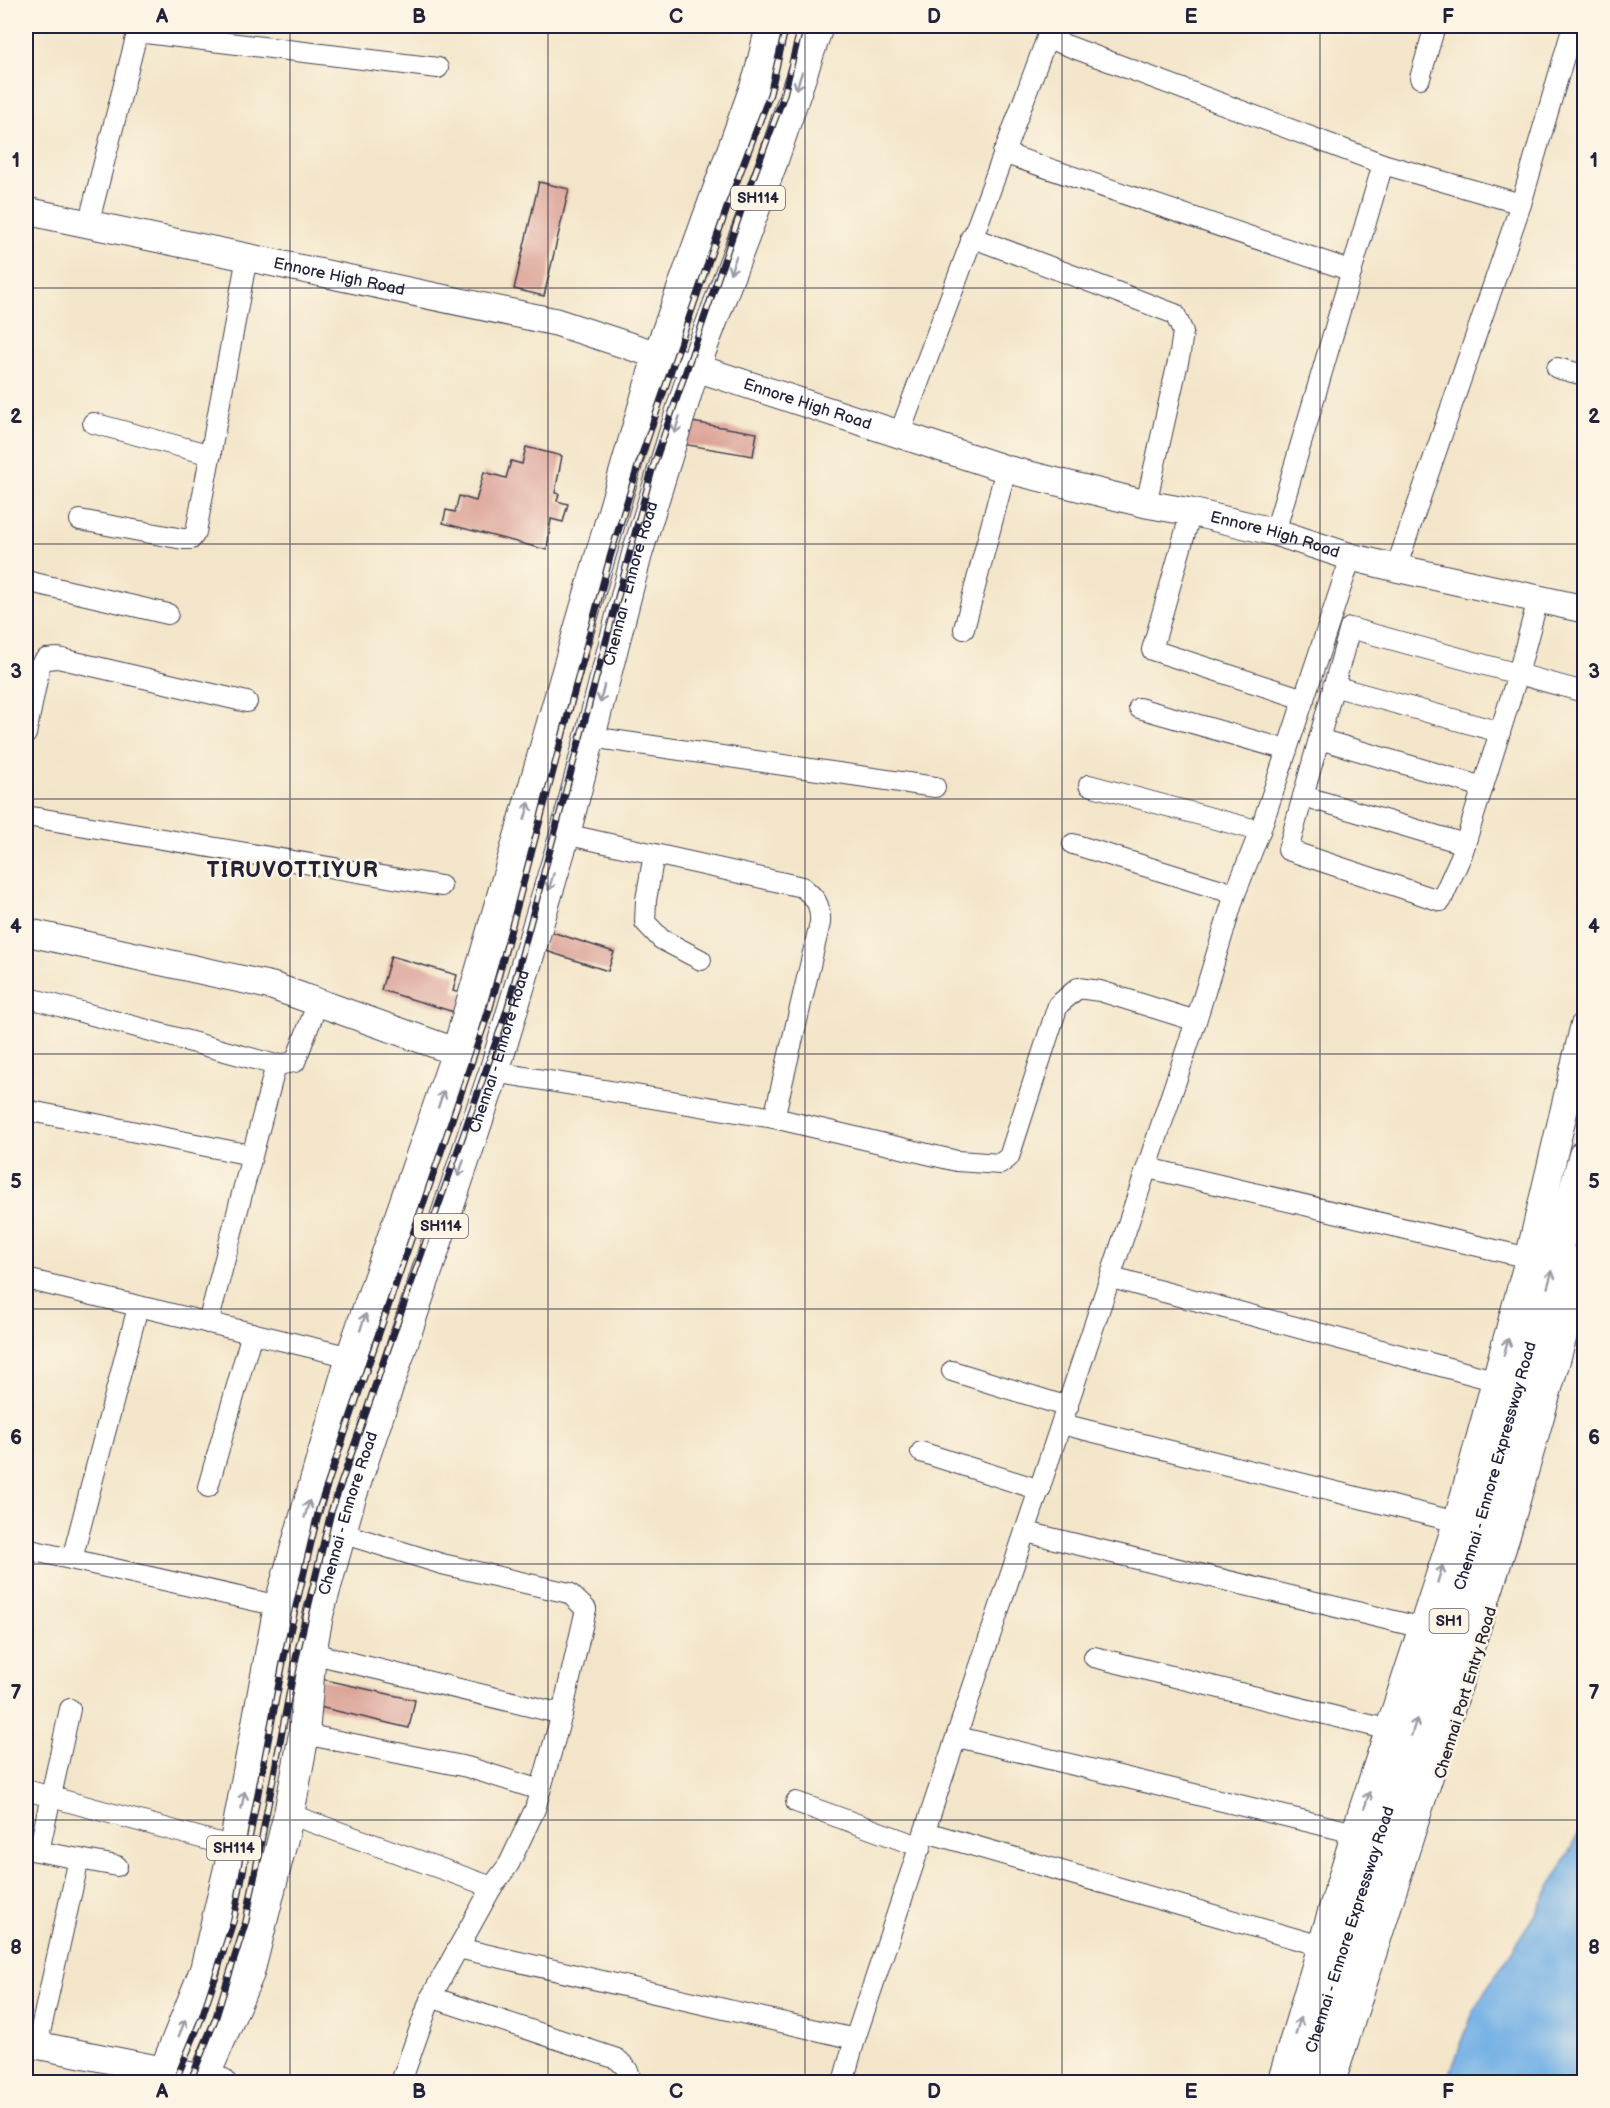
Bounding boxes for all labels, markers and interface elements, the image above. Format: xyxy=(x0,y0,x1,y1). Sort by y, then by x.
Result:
text: A xyxy=(155,5,169,29)
text: B xyxy=(412,5,426,29)
text: C xyxy=(669,5,683,29)
text: D xyxy=(927,5,941,29)
text: E xyxy=(1185,5,1198,29)
text: F xyxy=(1442,5,1454,29)
one-way arrow xyxy=(793,71,804,90)
text: 1 xyxy=(12,149,20,173)
text: 1 xyxy=(1590,149,1598,173)
road number: SH114 xyxy=(731,186,785,210)
street label: Ennore High Road xyxy=(272,254,407,300)
one-way arrow xyxy=(727,255,738,273)
street label: Ennore High Road xyxy=(741,374,874,434)
text: 2 xyxy=(10,405,22,429)
text: 2 xyxy=(1588,405,1600,429)
one-way arrow xyxy=(671,415,682,434)
street label: Chennai - Ennore Road xyxy=(599,499,662,668)
street label: Ennore High Road xyxy=(1209,507,1342,562)
text: 3 xyxy=(10,660,22,684)
text: 3 xyxy=(1588,660,1600,684)
one-way arrow xyxy=(595,684,607,703)
one-way arrow xyxy=(522,802,533,821)
district label: TIRUVOTTIYUR xyxy=(207,857,379,884)
one-way arrow xyxy=(545,872,556,891)
text: 4 xyxy=(10,915,22,939)
text: 4 xyxy=(1588,915,1600,939)
street label: Chennai - Ennore Road xyxy=(465,968,533,1135)
one-way arrow xyxy=(436,1090,447,1108)
one-way arrow xyxy=(455,1158,466,1177)
text: 5 xyxy=(10,1170,22,1194)
text: 5 xyxy=(1588,1170,1600,1194)
road number: SH114 xyxy=(414,1214,468,1238)
one-way arrow xyxy=(1544,1270,1556,1289)
one-way arrow xyxy=(359,1313,370,1332)
one-way arrow xyxy=(1501,1338,1512,1357)
street label: Chennai - Ennore Expressway Road xyxy=(1450,1340,1540,1593)
text: 6 xyxy=(10,1426,22,1450)
text: 6 xyxy=(1588,1426,1600,1450)
street label: Chennai - Ennore Road xyxy=(315,1429,382,1597)
one-way arrow xyxy=(302,1500,313,1519)
one-way arrow xyxy=(1435,1565,1446,1584)
street label: Chennai Port Entry Road xyxy=(1431,1605,1501,1781)
road number: SH1 xyxy=(1430,1609,1468,1633)
text: 7 xyxy=(10,1681,22,1705)
text: 7 xyxy=(1588,1681,1600,1705)
one-way arrow xyxy=(1410,1718,1421,1737)
one-way arrow xyxy=(238,1791,249,1810)
one-way arrow xyxy=(1362,1791,1373,1810)
street label: Chennai - Ennore Expressway Road xyxy=(1301,1804,1398,2055)
road number: SH114 xyxy=(207,1836,261,1860)
text: 8 xyxy=(10,1936,22,1960)
text: 8 xyxy=(1588,1936,1600,1960)
one-way arrow xyxy=(1293,2017,1304,2036)
one-way arrow xyxy=(177,2020,188,2038)
text: A xyxy=(155,2080,169,2104)
text: B xyxy=(412,2080,426,2104)
text: C xyxy=(669,2080,683,2104)
text: D xyxy=(927,2080,941,2104)
text: E xyxy=(1185,2080,1198,2104)
text: F xyxy=(1442,2080,1454,2104)

